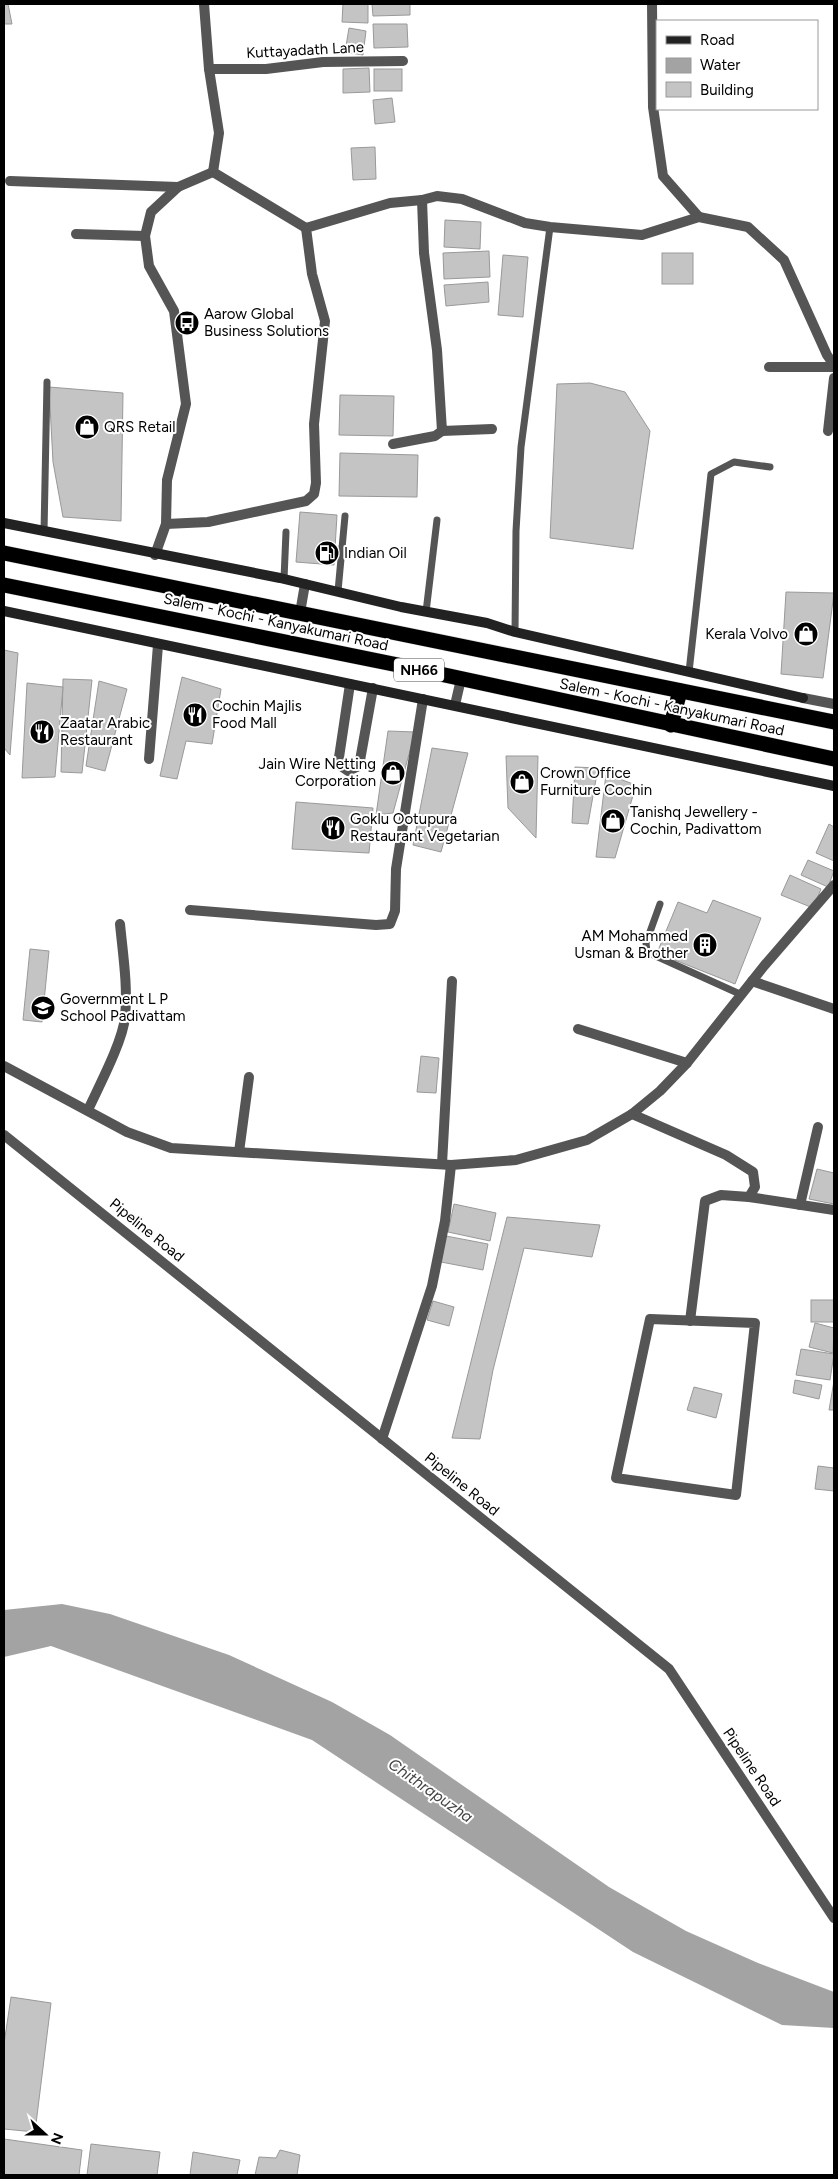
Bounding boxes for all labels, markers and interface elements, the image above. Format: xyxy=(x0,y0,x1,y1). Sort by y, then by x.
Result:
legend xyxy=(656,20,818,110)
text: Road xyxy=(700,31,735,49)
street label: Kuttayadath Lane xyxy=(246,38,364,62)
text: Water xyxy=(700,56,740,74)
text: Building xyxy=(700,81,754,99)
place label: Aarow Global Business Solutions xyxy=(204,305,329,340)
bus stop icon: Aarow Global Business Solutions xyxy=(174,310,200,336)
shop icon: QRS Retail xyxy=(74,414,100,440)
place label: QRS Retail xyxy=(104,418,176,436)
fuel station icon: Indian Oil xyxy=(314,540,340,566)
place label: Indian Oil xyxy=(344,544,407,562)
street label: Salem - Kochi - Kanyakumari Road xyxy=(162,589,390,655)
shop icon: Kerala Volvo xyxy=(793,621,819,647)
place label: Kerala Volvo xyxy=(705,625,788,643)
road number: NH66 xyxy=(394,658,444,682)
street label: Salem - Kochi - Kanyakumari Road xyxy=(558,674,786,740)
place label: Cochin Majlis Food Mall xyxy=(212,697,302,732)
restaurant icon: Cochin Majlis Food Mall xyxy=(182,702,208,728)
place label: Zaatar Arabic Restaurant xyxy=(60,714,150,749)
restaurant icon: Zaatar Arabic Restaurant xyxy=(29,719,55,745)
place label: Jain Wire Netting Corporation xyxy=(258,755,376,790)
shop icon: Jain Wire Netting Corporation xyxy=(380,760,406,786)
place label: Crown Office Furniture Cochin xyxy=(540,764,652,799)
shop icon: Crown Office Furniture Cochin xyxy=(509,769,535,795)
place label: Tanishq Jewellery - Cochin, Padivattom xyxy=(630,803,761,838)
shop icon: Tanishq Jewellery - Cochin, Padivattom xyxy=(600,808,626,834)
place label: Goklu Ootupura Restaurant Vegetarian xyxy=(350,810,500,845)
restaurant icon: Goklu Ootupura Restaurant Vegetarian xyxy=(320,815,346,841)
place label: AM Mohammed Usman & Brother xyxy=(574,927,688,962)
building icon: AM Mohammed Usman & Brother xyxy=(692,932,718,958)
place label: Government L P School Padivattam xyxy=(60,990,186,1025)
school or university icon: Government L P School Padivattam xyxy=(30,995,56,1021)
street label: Pipeline Road xyxy=(106,1194,188,1266)
street label: Pipeline Road xyxy=(421,1448,503,1520)
street label: Pipeline Road xyxy=(719,1724,785,1810)
water label: Chithrapuzha xyxy=(385,1754,477,1827)
north arrow xyxy=(20,2109,70,2159)
text: N xyxy=(47,2130,67,2147)

